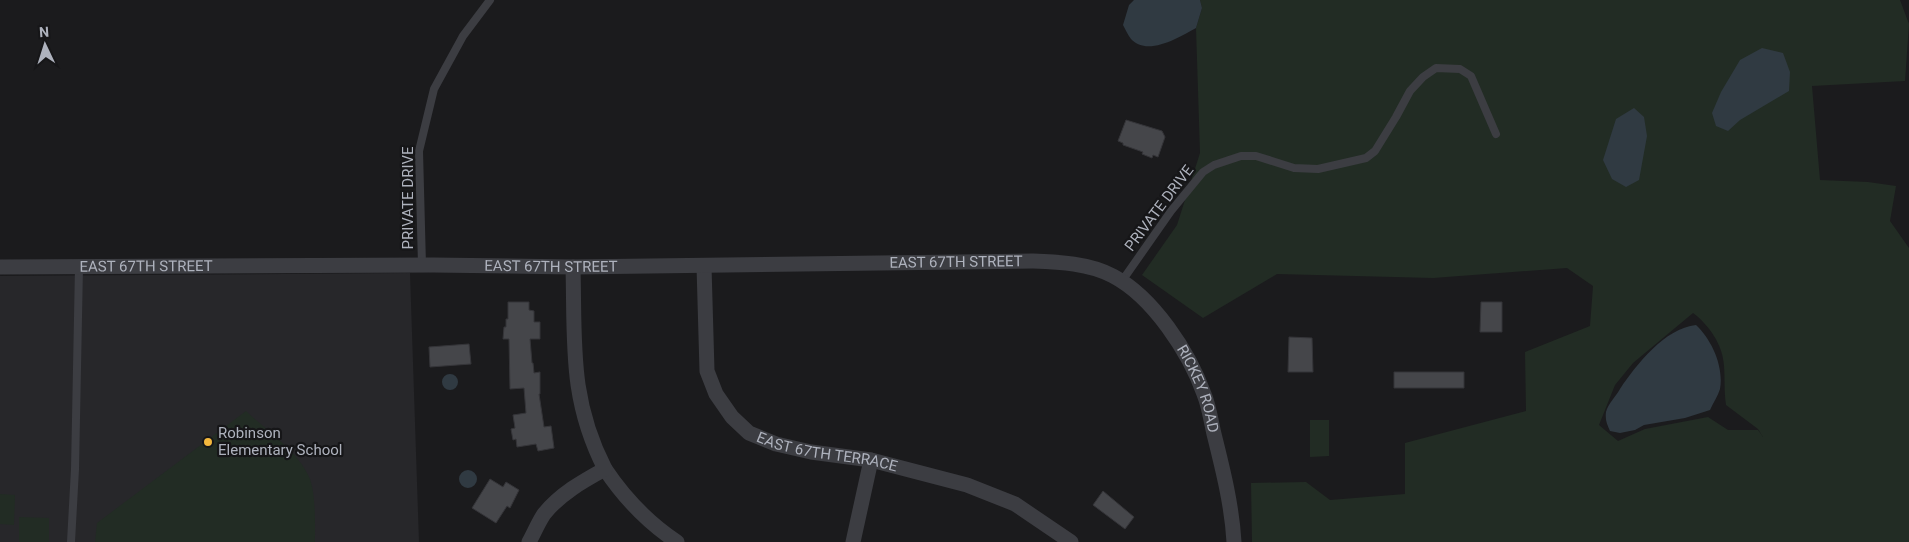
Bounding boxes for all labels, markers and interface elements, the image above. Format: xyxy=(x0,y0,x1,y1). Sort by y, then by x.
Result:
north arrow xyxy=(20,20,70,70)
text: N xyxy=(39,24,50,40)
street label: PRIVATE DRIVE xyxy=(399,146,417,250)
street label: PRIVATE DRIVE xyxy=(1121,161,1197,255)
street label: EAST 67TH STREET xyxy=(889,252,1023,272)
street label: EAST 67TH STREET xyxy=(79,257,213,276)
street label: EAST 67TH STREET xyxy=(484,257,618,276)
street label: RICKEY ROAD xyxy=(1173,342,1222,434)
place label: Robinson Elementary School xyxy=(218,424,342,459)
street label: EAST 67TH TERRACE xyxy=(754,428,900,476)
marker: Robinson Elementary School xyxy=(202,436,214,448)

